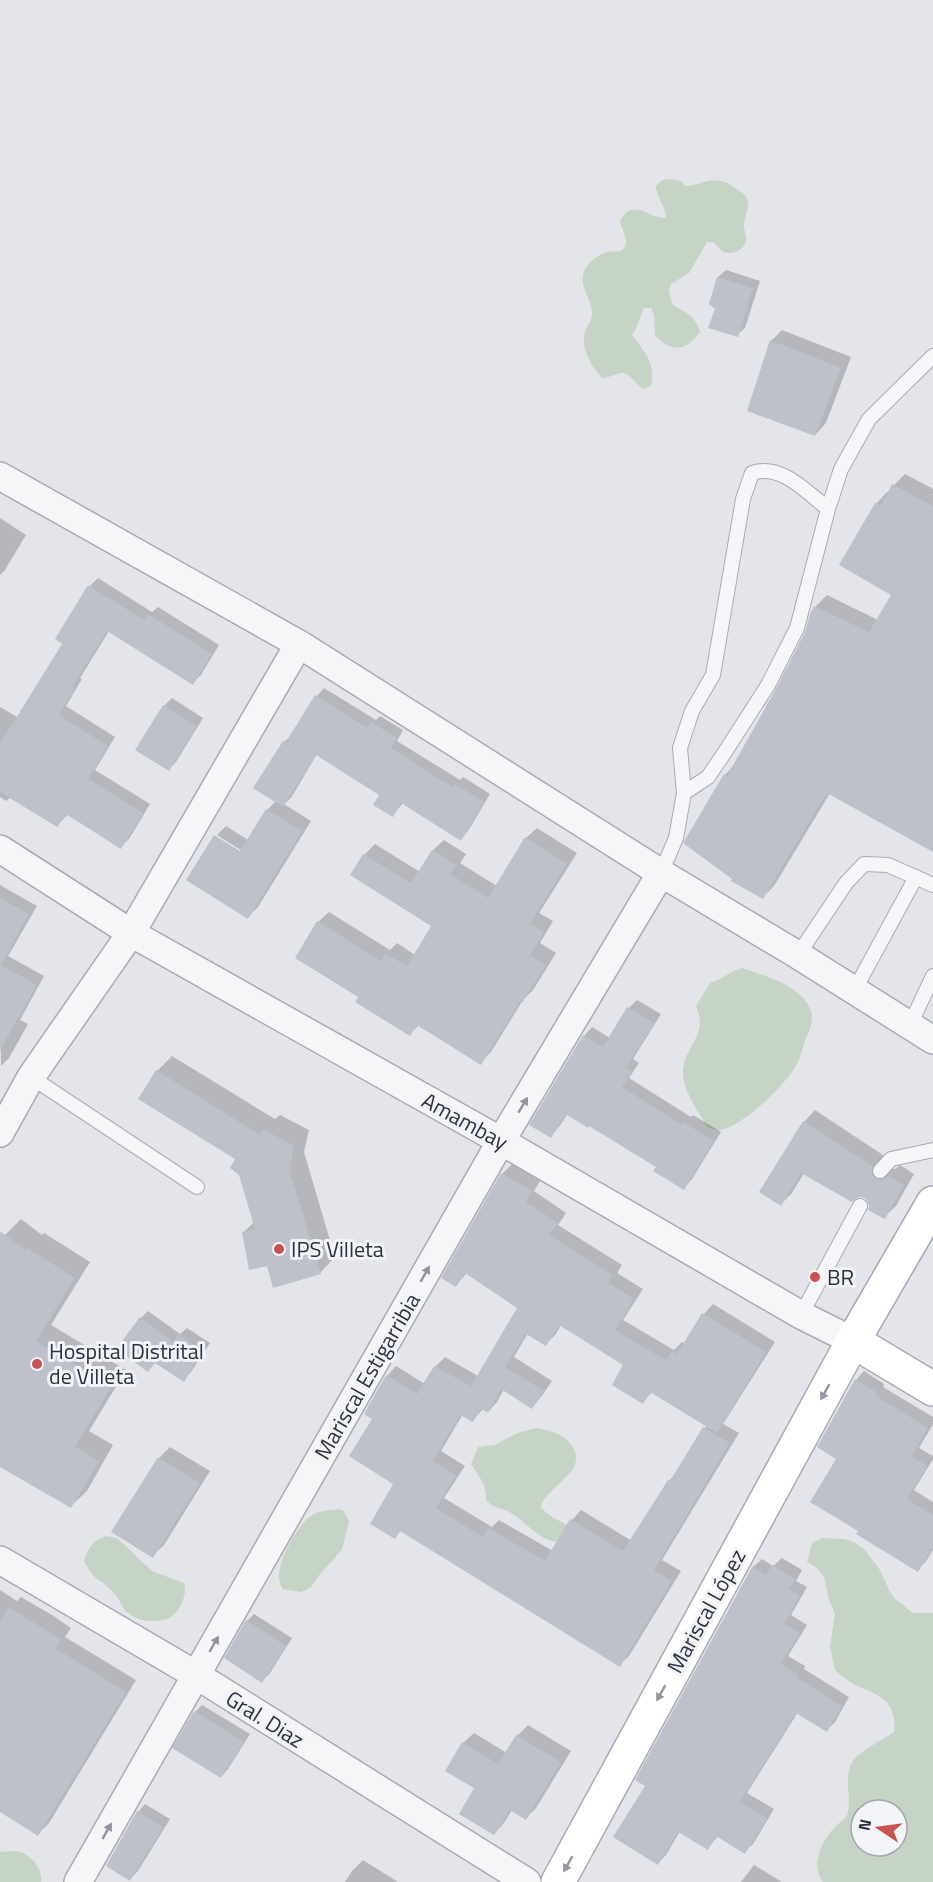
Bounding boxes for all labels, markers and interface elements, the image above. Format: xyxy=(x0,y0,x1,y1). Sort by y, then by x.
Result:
street label: Amambay xyxy=(416,1083,515,1159)
one-way arrow xyxy=(517,1097,528,1113)
place label: IPS Villeta xyxy=(291,1232,384,1266)
marker: IPS Villeta xyxy=(272,1242,286,1256)
place label: BR xyxy=(827,1260,854,1294)
one-way arrow xyxy=(420,1265,430,1282)
marker: BR xyxy=(808,1270,822,1284)
street label: Mariscal Estigarribia xyxy=(305,1286,429,1466)
place label: Hospital Distrital de Villeta xyxy=(49,1334,204,1393)
marker: Hospital Distrital de Villeta xyxy=(30,1357,44,1371)
one-way arrow xyxy=(820,1384,830,1401)
street label: Mariscal López xyxy=(658,1543,754,1679)
one-way arrow xyxy=(209,1635,219,1652)
street label: Gral. Diaz xyxy=(219,1682,311,1756)
one-way arrow xyxy=(656,1684,666,1701)
north arrow xyxy=(849,1798,909,1858)
text: N xyxy=(851,1817,877,1833)
one-way arrow xyxy=(102,1822,112,1839)
one-way arrow xyxy=(563,1856,573,1873)

